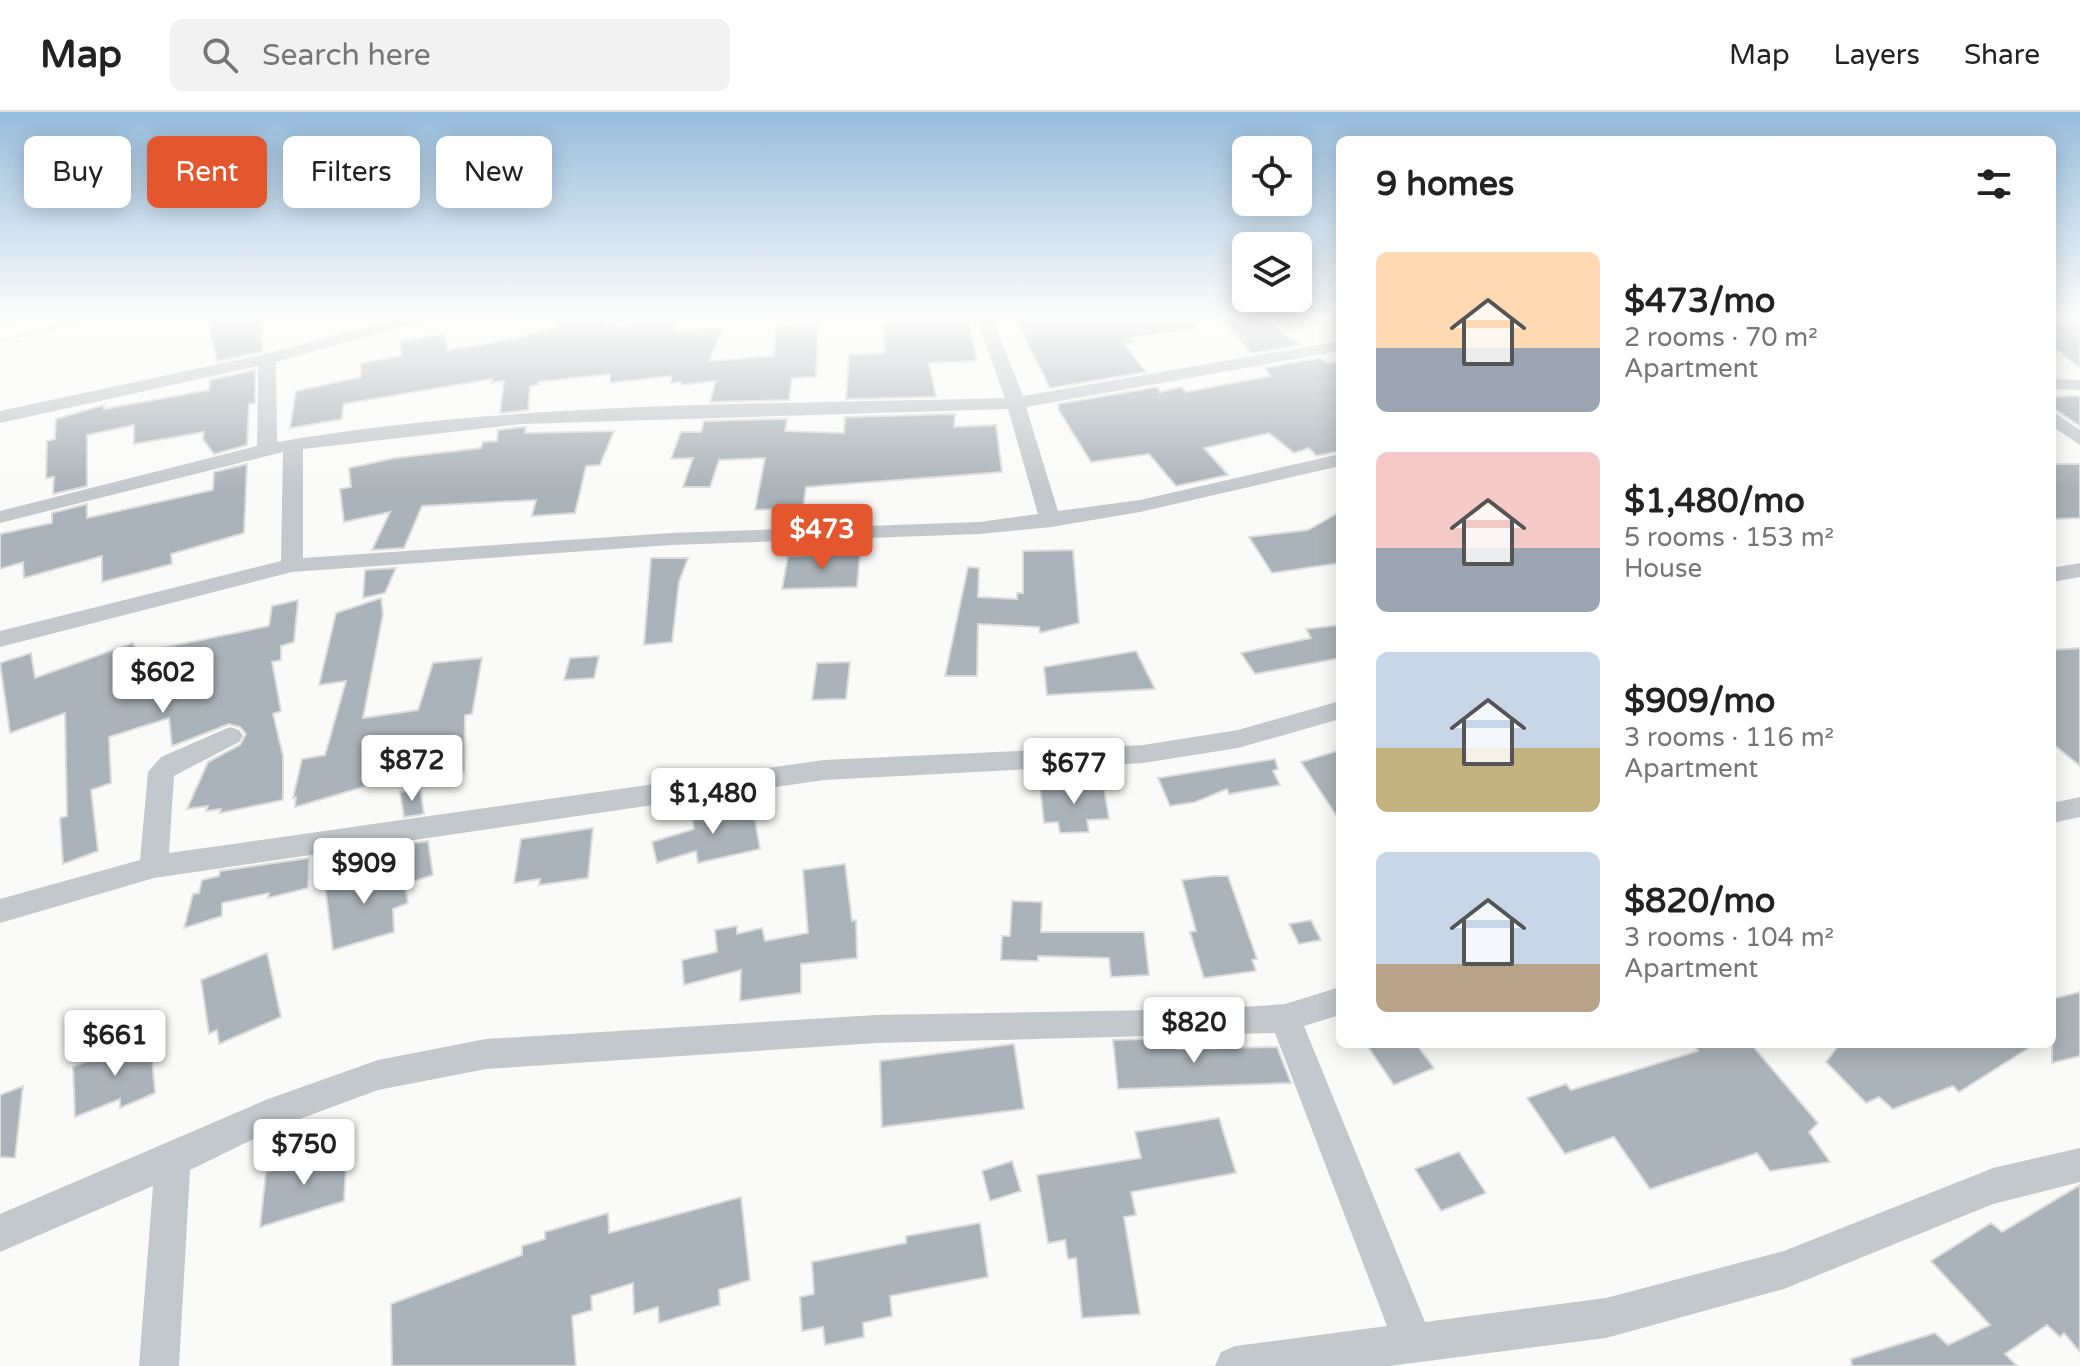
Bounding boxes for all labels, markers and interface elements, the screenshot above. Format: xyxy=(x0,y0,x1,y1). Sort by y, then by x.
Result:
search box xyxy=(170,19,730,91)
text: Map xyxy=(40,32,122,78)
icon: search xyxy=(198,33,242,77)
text: Search here xyxy=(262,37,431,74)
text: Map xyxy=(1729,38,1790,72)
text: Layers xyxy=(1834,38,1920,72)
text: Share xyxy=(1964,38,2040,72)
chip: Buy xyxy=(24,136,131,208)
chip: Rent xyxy=(147,136,267,208)
chip: Filters xyxy=(283,136,420,208)
chip: New xyxy=(436,136,552,208)
map controls xyxy=(1232,136,1312,312)
button: locate xyxy=(1232,136,1312,216)
icon: filters xyxy=(1972,162,2016,206)
text: 9 homes xyxy=(1376,164,1514,205)
button: layers xyxy=(1232,232,1312,312)
text: $473/mo xyxy=(1624,281,1775,322)
icon: home xyxy=(1440,284,1536,380)
text: 2 rooms · 70 m² xyxy=(1624,322,1818,353)
text: Apartment xyxy=(1624,353,1758,384)
text: $1,480/mo xyxy=(1624,481,1805,522)
icon: home xyxy=(1440,484,1536,580)
pin: $473 xyxy=(775,504,869,572)
text: $473 xyxy=(789,514,855,545)
text: 5 rooms · 153 m² xyxy=(1624,522,1834,553)
text: House xyxy=(1624,553,1702,584)
pin: $602 xyxy=(116,647,210,715)
text: $602 xyxy=(130,657,196,688)
text: $909/mo xyxy=(1624,681,1775,722)
icon: home xyxy=(1440,684,1536,780)
text: 3 rooms · 116 m² xyxy=(1624,722,1834,753)
pin: $872 xyxy=(365,735,459,803)
pin: $677 xyxy=(1027,738,1121,806)
text: $872 xyxy=(379,745,445,776)
text: $677 xyxy=(1041,748,1107,779)
text: Apartment xyxy=(1624,753,1758,784)
pin: $1,480 xyxy=(648,768,778,836)
text: $1,480 xyxy=(669,778,757,809)
pin: $909 xyxy=(317,838,411,906)
text: $909 xyxy=(331,848,397,879)
text: $820/mo xyxy=(1624,881,1775,922)
icon: home xyxy=(1440,884,1536,980)
text: 3 rooms · 104 m² xyxy=(1624,922,1834,953)
text: Apartment xyxy=(1624,953,1758,984)
pin: $820 xyxy=(1147,997,1241,1065)
text: $820 xyxy=(1161,1007,1227,1038)
pin: $661 xyxy=(68,1010,162,1078)
text: $661 xyxy=(82,1020,148,1051)
pin: $750 xyxy=(257,1119,351,1187)
text: $750 xyxy=(271,1129,337,1160)

